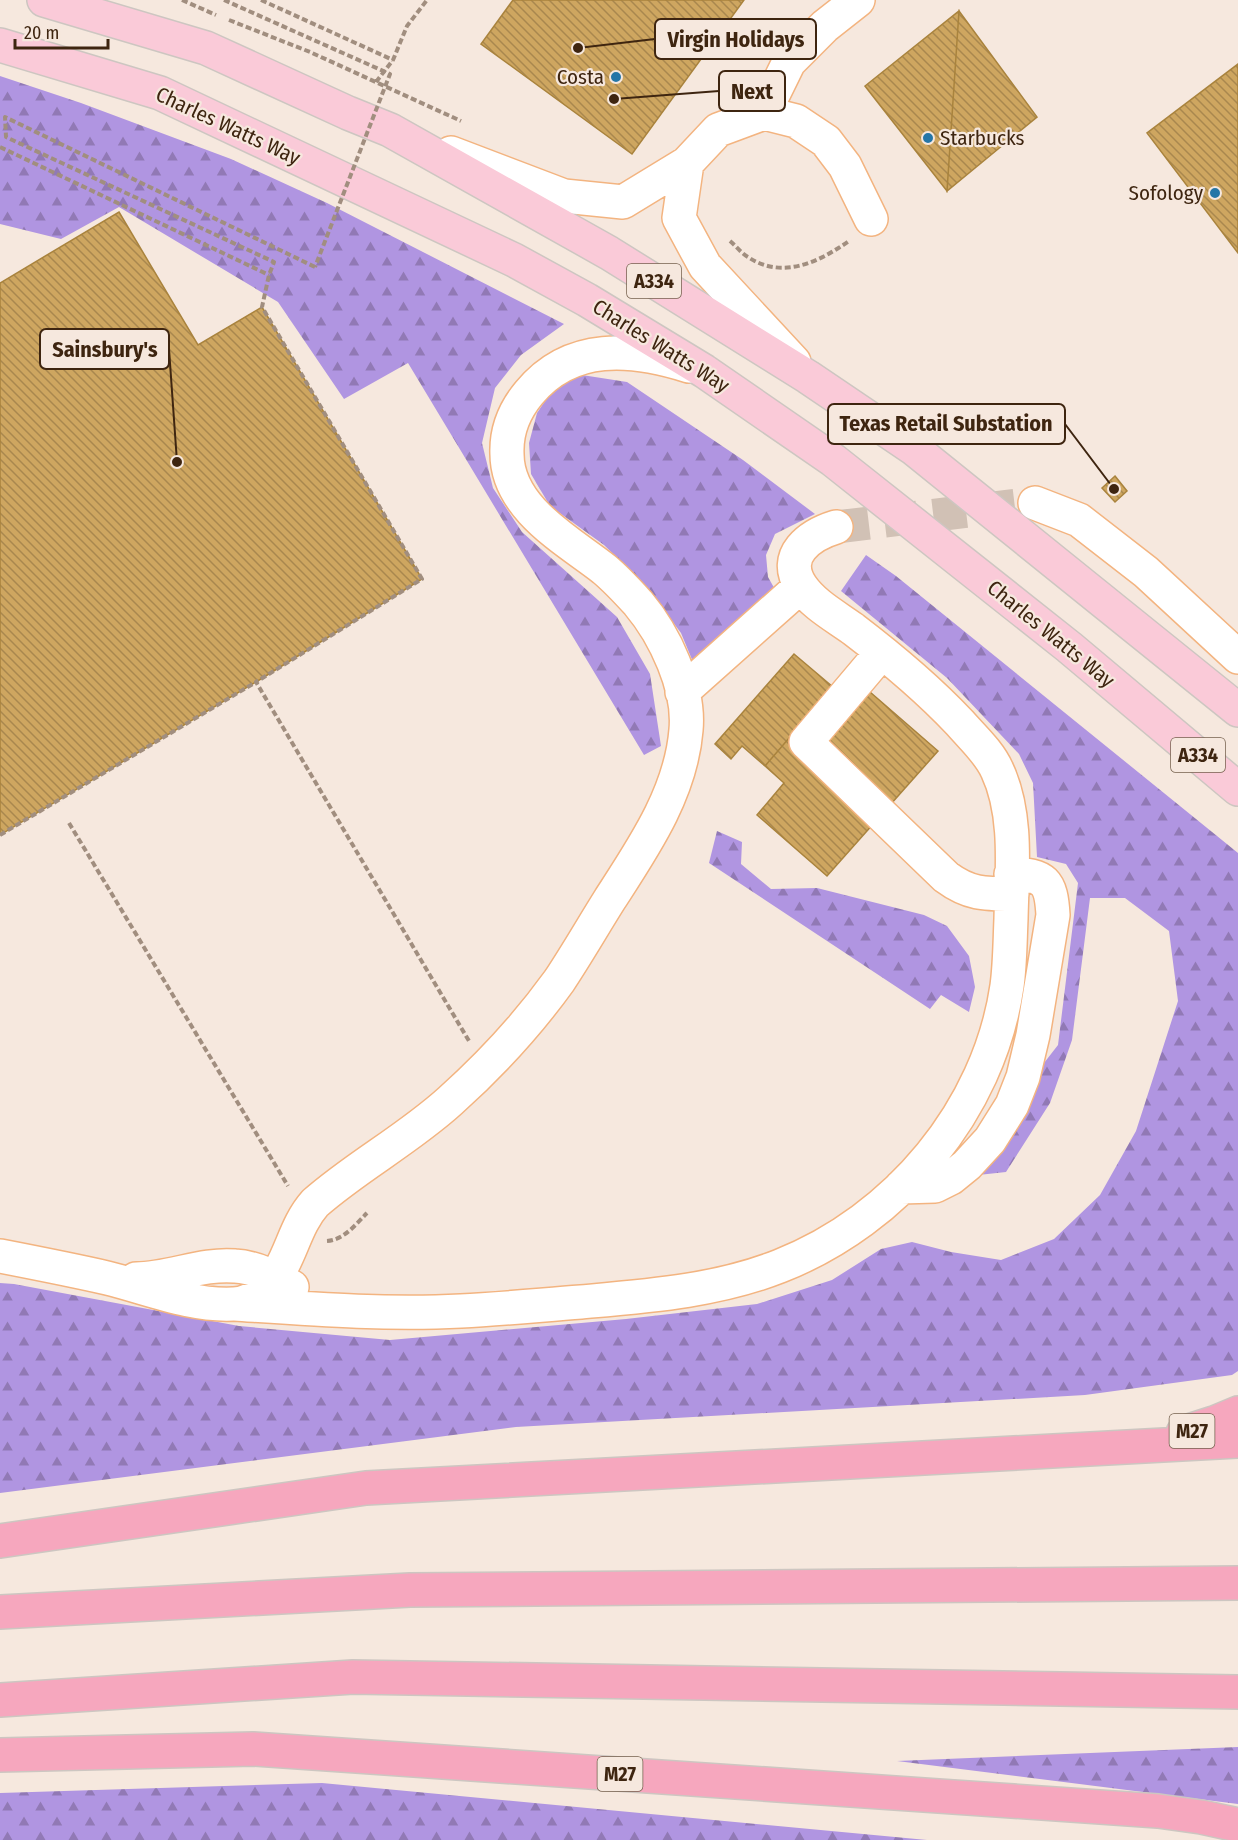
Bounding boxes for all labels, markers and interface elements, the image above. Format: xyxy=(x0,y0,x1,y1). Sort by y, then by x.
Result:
scale bar xyxy=(15,12,108,50)
callout: Virgin Holidays xyxy=(655,19,816,59)
text: 20 m xyxy=(24,22,59,44)
text: Virgin Holidays xyxy=(666,26,805,53)
place label: Costa xyxy=(557,64,604,90)
marker: Costa xyxy=(609,70,623,84)
callout: Next xyxy=(719,71,785,111)
text: Next xyxy=(731,78,773,105)
street label: Charles Watts Way xyxy=(152,81,305,171)
place label: Starbucks xyxy=(940,125,1025,151)
marker: Starbucks xyxy=(921,131,935,145)
place label: Sofology xyxy=(1129,180,1204,206)
marker: Sofology xyxy=(1208,186,1222,200)
road number: A334 xyxy=(627,264,681,298)
street label: Charles Watts Way xyxy=(588,294,735,399)
callout: Sainsbury's xyxy=(40,329,169,369)
text: Sainsbury's xyxy=(52,336,158,363)
callout: Texas Retail Substation xyxy=(828,404,1065,444)
text: Texas Retail Substation xyxy=(840,410,1052,437)
street label: Charles Watts Way xyxy=(982,575,1120,694)
road number: A334 xyxy=(1171,738,1225,772)
road number: M27 xyxy=(1170,1414,1214,1448)
road number: M27 xyxy=(598,1757,642,1791)

